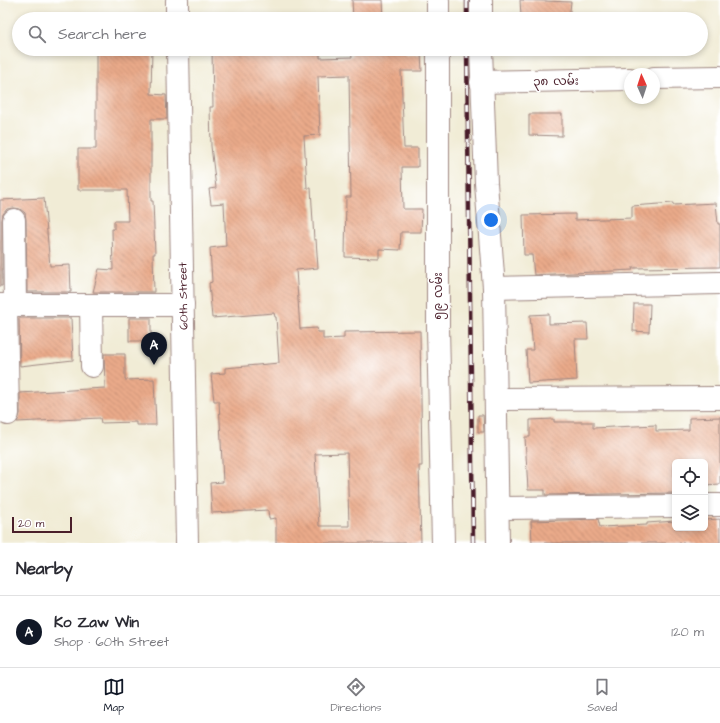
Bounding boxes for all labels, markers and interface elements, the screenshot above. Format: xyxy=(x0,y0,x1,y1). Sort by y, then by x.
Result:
search box xyxy=(12,12,708,56)
icon: search xyxy=(26,23,48,45)
text: Search here xyxy=(58,24,147,45)
north arrow xyxy=(624,68,660,104)
street label: ၃၈ လမ်း xyxy=(533,72,579,91)
your location xyxy=(481,210,501,230)
street label: 60th Street xyxy=(174,262,193,330)
street label: ၅၉ လမ်း xyxy=(429,272,448,320)
pin: A xyxy=(141,332,167,365)
map controls xyxy=(672,459,708,531)
button: locate xyxy=(672,459,708,495)
button: layers xyxy=(672,495,708,531)
scale bar xyxy=(12,515,72,534)
text: 20 m xyxy=(18,516,44,531)
text: Nearby xyxy=(16,557,73,581)
text: Ko Zaw Win xyxy=(54,612,139,633)
text: A xyxy=(25,623,33,641)
text: 120 m xyxy=(671,623,704,641)
text: Shop · 60th Street xyxy=(54,633,169,651)
tab: Map xyxy=(103,676,125,715)
tab: Directions xyxy=(330,676,382,715)
tab: Saved xyxy=(587,676,617,715)

